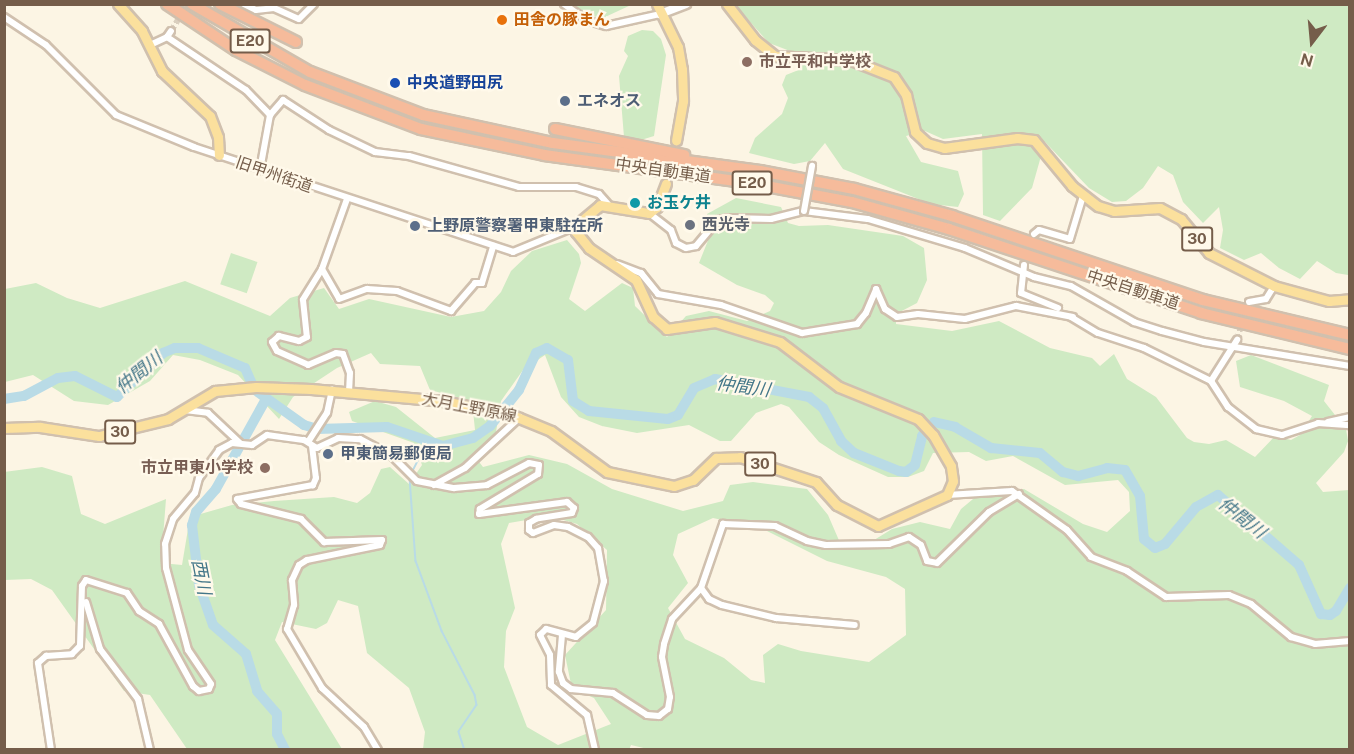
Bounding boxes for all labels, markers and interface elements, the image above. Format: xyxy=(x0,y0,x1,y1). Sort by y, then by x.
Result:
place label: 田舎の豚まん xyxy=(514,10,610,30)
north arrow xyxy=(1282,12,1342,72)
marker: 田舎の豚まん xyxy=(495,13,509,27)
road number: E20 xyxy=(229,29,271,53)
text: N xyxy=(1298,49,1316,71)
place label: 市立平和中学校 xyxy=(759,52,871,72)
marker: 市立平和中学校 xyxy=(740,55,754,69)
place label: 中央道野田尻 xyxy=(407,73,503,93)
marker: 中央道野田尻 xyxy=(388,76,402,90)
place label: エネオス xyxy=(577,91,641,111)
marker: エネオス xyxy=(558,94,572,108)
street label: 旧甲州街道 xyxy=(233,153,315,197)
street label: 中央自動車道 xyxy=(614,155,712,187)
road number: E20 xyxy=(731,171,773,195)
place label: お玉ケ井 xyxy=(647,193,711,213)
marker: お玉ケ井 xyxy=(628,196,642,210)
place label: 西光寺 xyxy=(702,215,750,235)
place label: 上野原警察署甲東駐在所 xyxy=(427,216,603,236)
marker: 西光寺 xyxy=(683,218,697,232)
marker: 上野原警察署甲東駐在所 xyxy=(408,219,422,233)
road number: 30 xyxy=(1180,227,1214,251)
street label: 中央自動車道 xyxy=(1084,266,1182,314)
water label: 仲間川 xyxy=(111,348,167,398)
water label: 仲間川 xyxy=(715,373,771,401)
street label: 大月上野原線 xyxy=(420,389,518,427)
road number: 30 xyxy=(104,420,136,444)
place label: 甲東簡易郵便局 xyxy=(340,444,452,464)
marker: 甲東簡易郵便局 xyxy=(321,447,335,461)
road number: 30 xyxy=(744,452,777,476)
place label: 市立甲東小学校 xyxy=(141,458,253,478)
marker: 市立甲東小学校 xyxy=(258,461,272,475)
water label: 仲間川 xyxy=(1214,493,1270,543)
water label: 西川 xyxy=(187,557,215,597)

